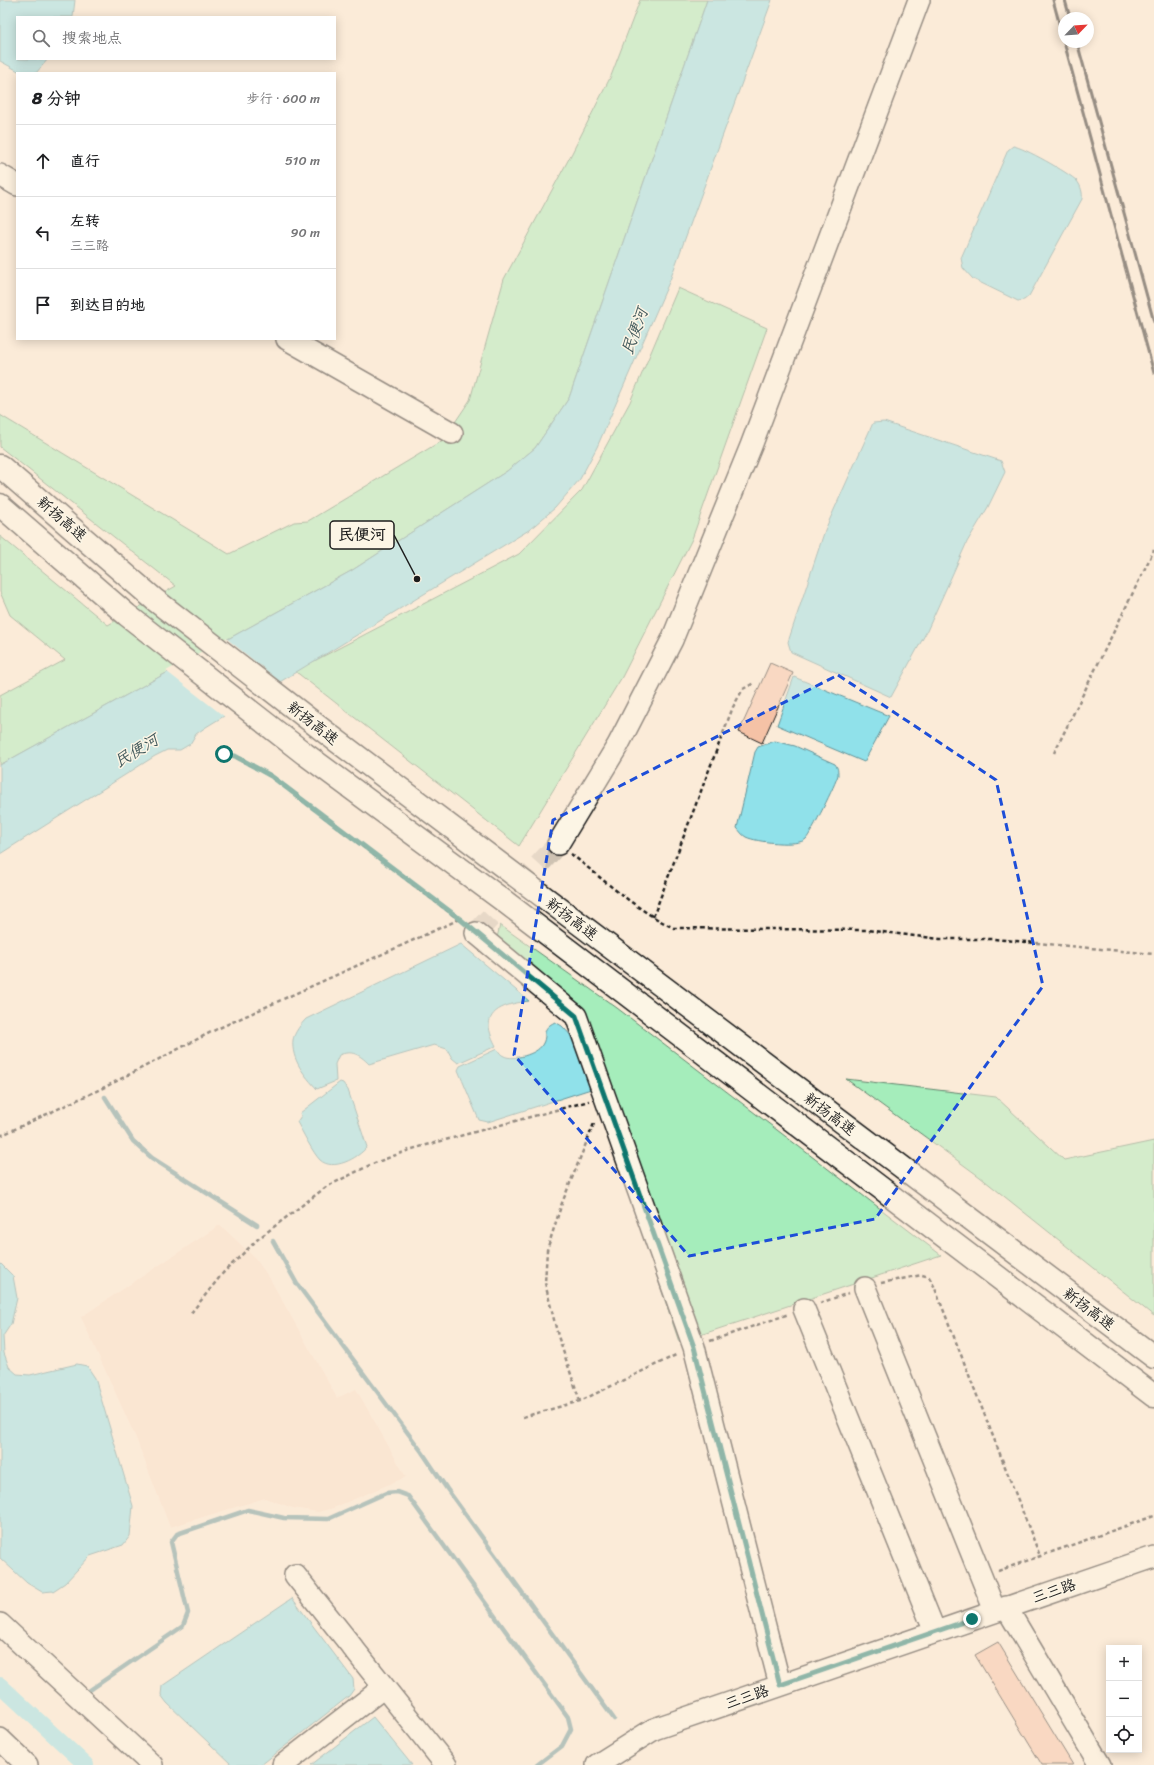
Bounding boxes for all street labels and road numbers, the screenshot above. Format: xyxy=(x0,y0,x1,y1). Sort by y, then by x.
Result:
street label: 新扬高速 xyxy=(31,490,93,548)
street label: 新扬高速 xyxy=(281,694,345,752)
street label: 新扬高速 xyxy=(540,891,604,947)
street label: 新扬高速 xyxy=(798,1086,862,1142)
street label: 新扬高速 xyxy=(1057,1281,1121,1337)
street label: 三三路 xyxy=(1028,1571,1080,1611)
street label: 三三路 xyxy=(721,1677,773,1717)

